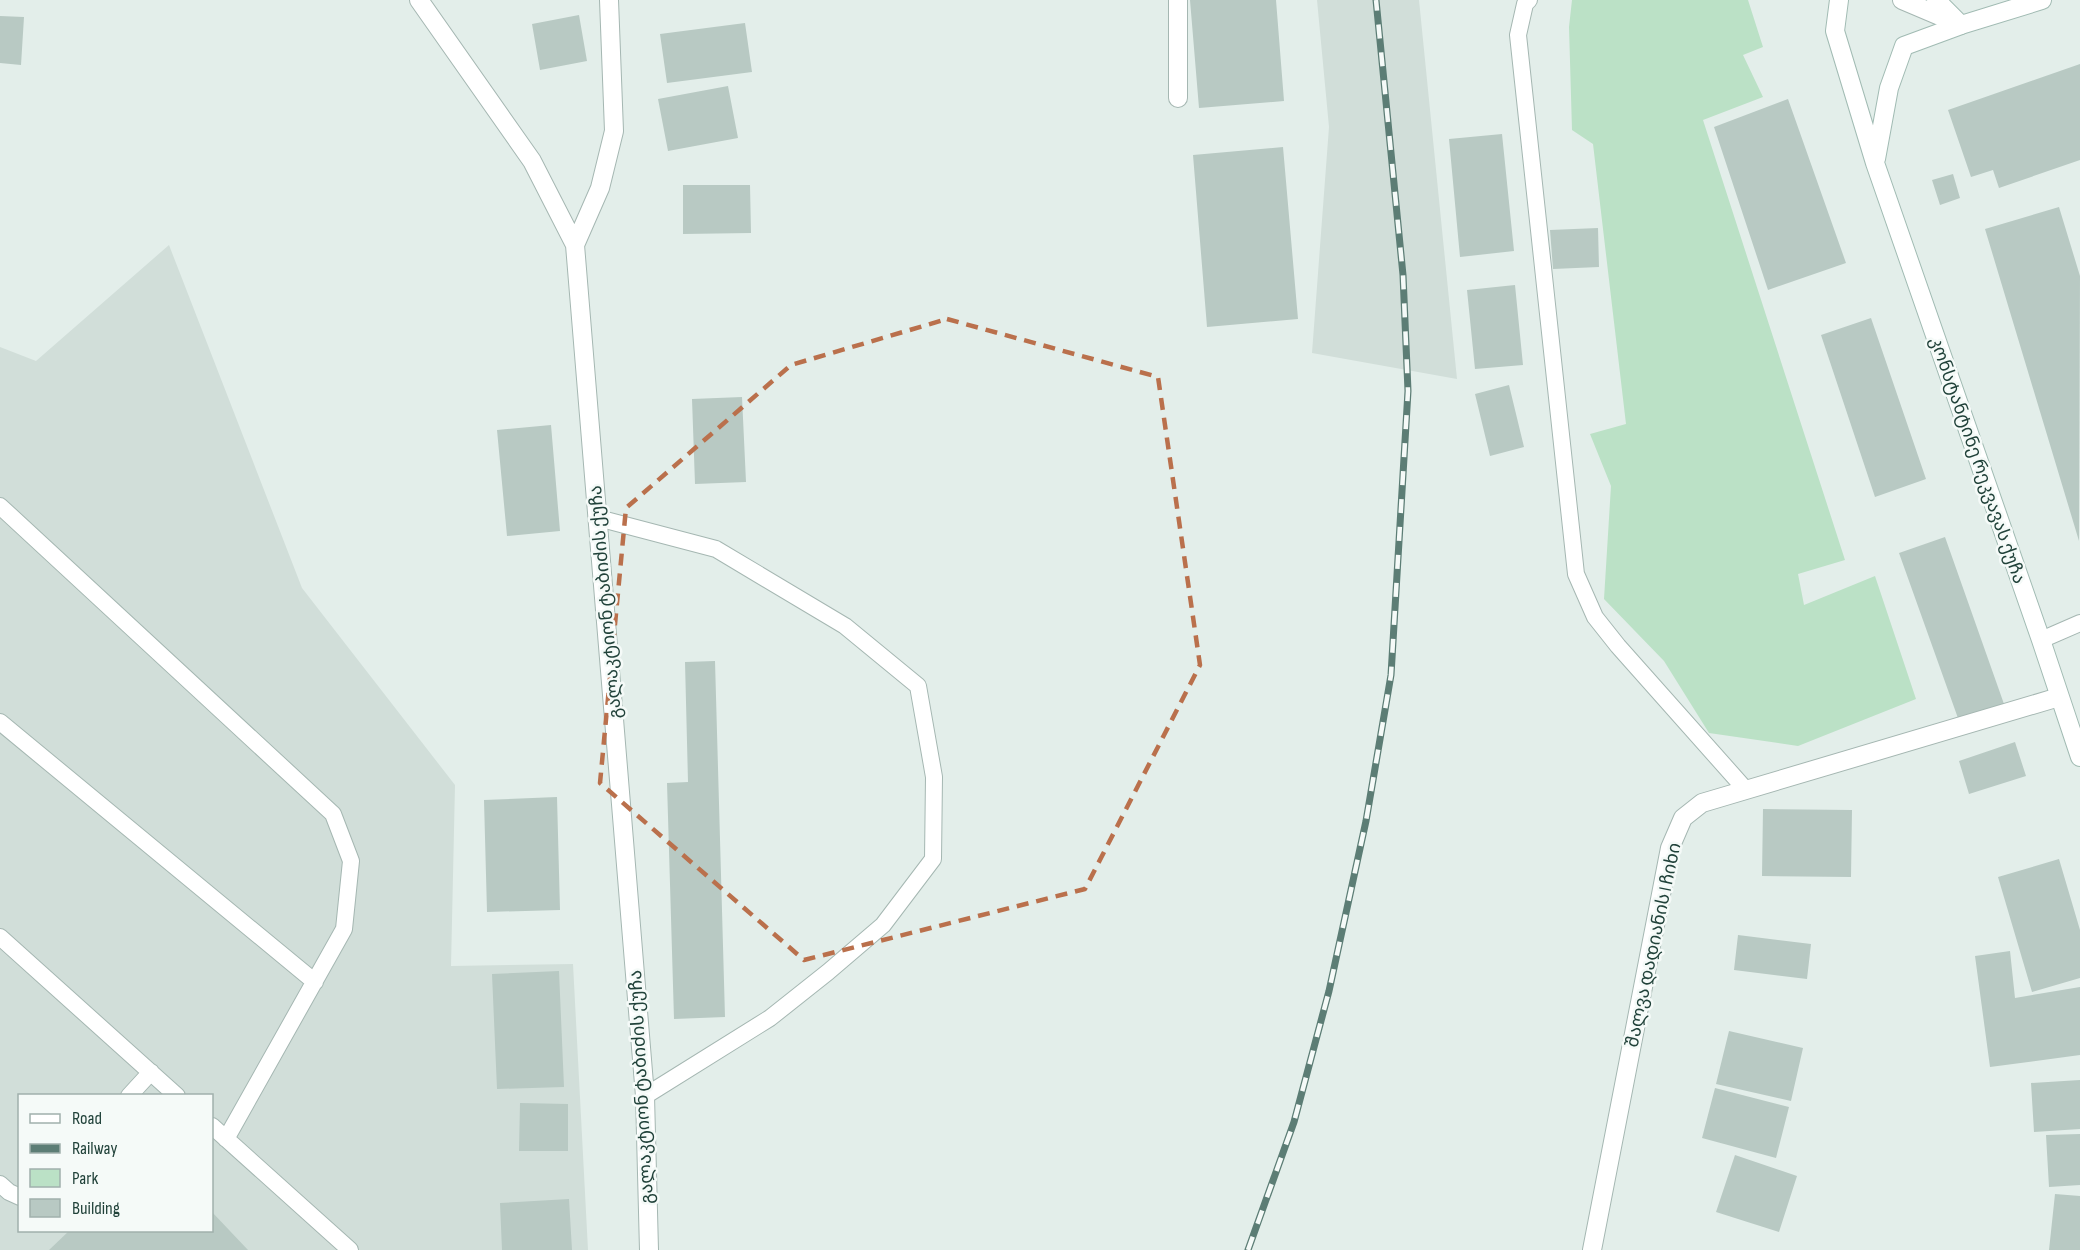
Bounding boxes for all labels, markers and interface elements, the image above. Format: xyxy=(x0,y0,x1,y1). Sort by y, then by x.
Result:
street label: კონსტანტინე რეკვავას ქუჩა xyxy=(1925,334,2030,586)
street label: გალაკტიონ ტაბიძის ქუჩა xyxy=(585,484,626,720)
street label: შალვა დადიანის I ჩიხი xyxy=(1622,841,1685,1049)
street label: გალაკტიონ ტაბიძის ქუჩა xyxy=(625,969,658,1205)
legend xyxy=(18,1094,213,1232)
text: Road xyxy=(72,1108,102,1129)
text: Railway xyxy=(72,1138,117,1159)
text: Park xyxy=(72,1168,98,1189)
text: Building xyxy=(72,1198,120,1219)

